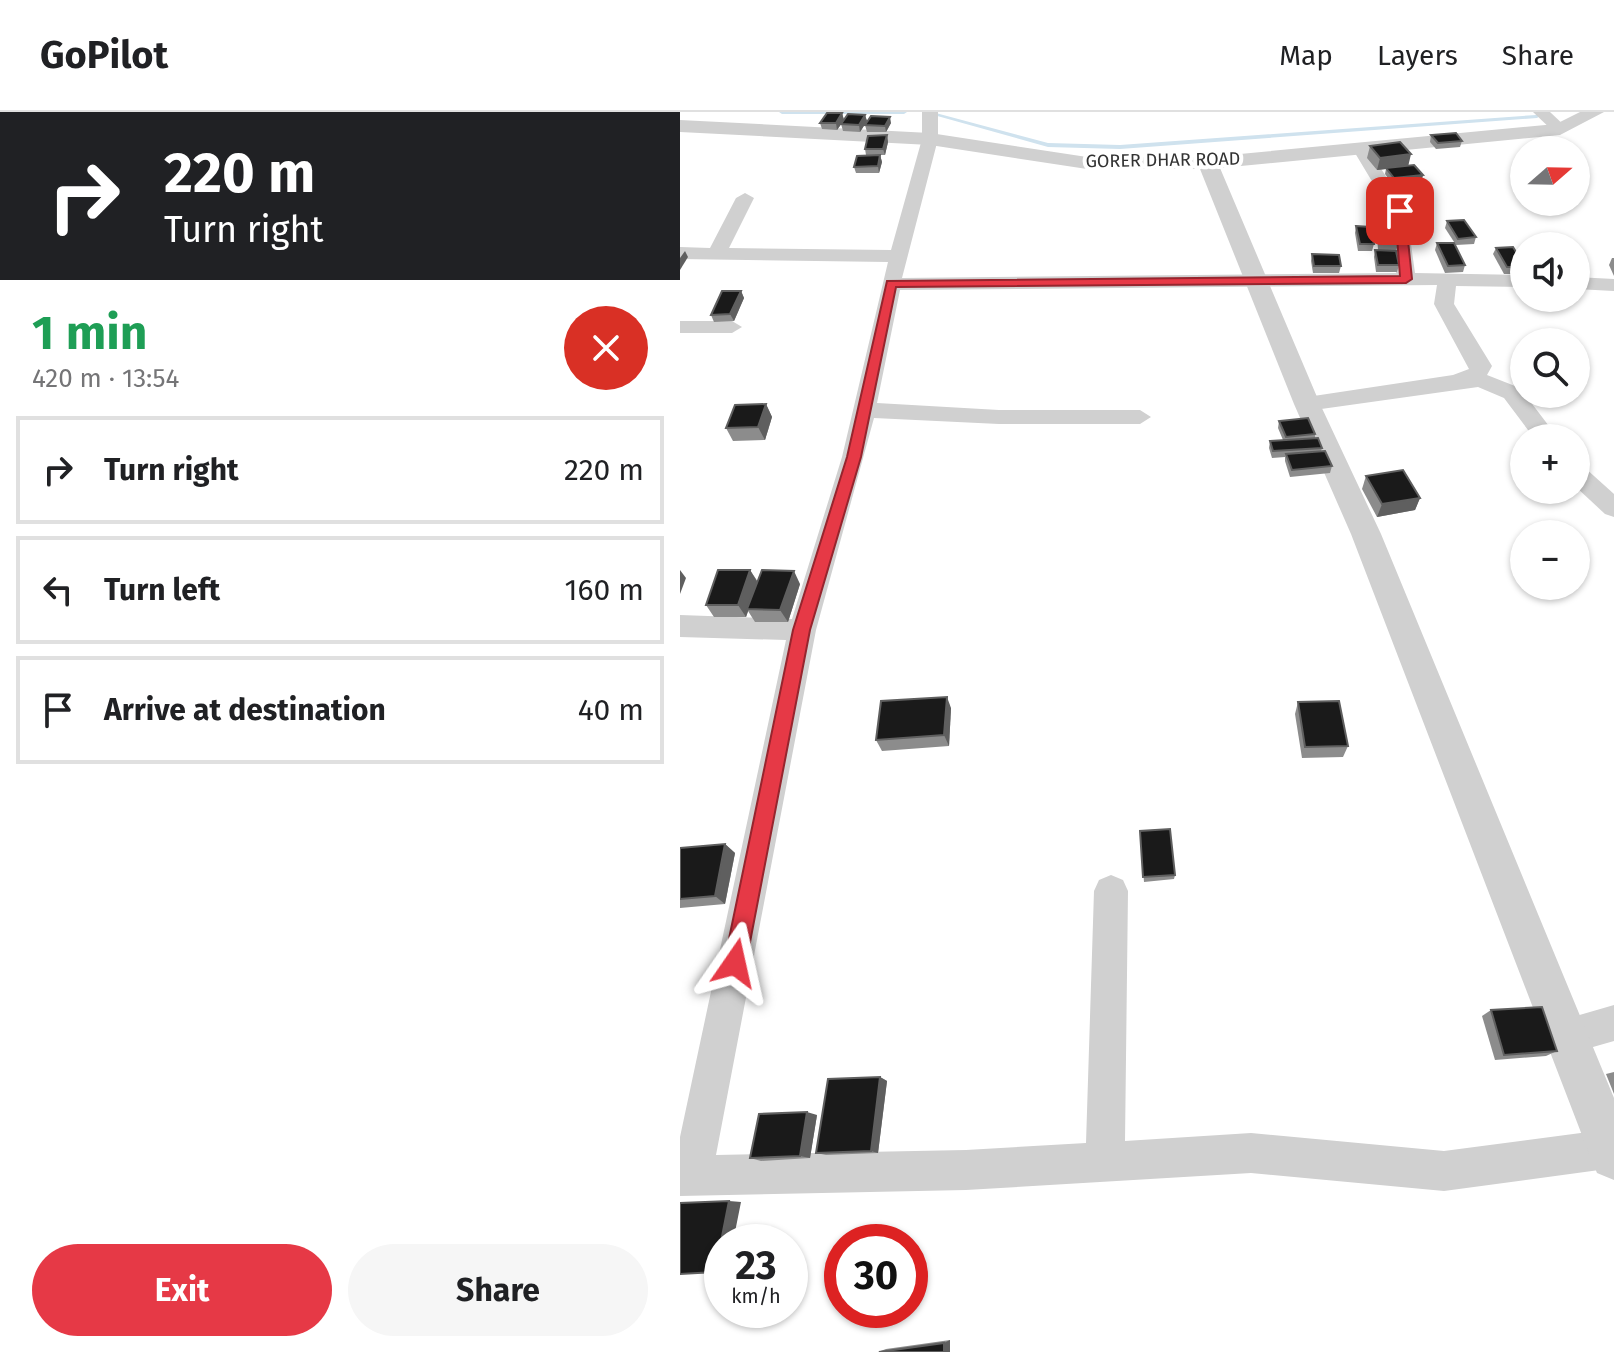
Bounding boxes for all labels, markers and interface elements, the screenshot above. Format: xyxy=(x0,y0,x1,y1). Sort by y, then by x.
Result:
text: GoPilot xyxy=(40,32,168,78)
text: Map xyxy=(1279,39,1333,72)
text: Layers xyxy=(1377,39,1458,72)
text: Share xyxy=(1502,39,1574,72)
north arrow xyxy=(1510,136,1590,216)
map controls xyxy=(1510,136,1590,600)
text: 220 m xyxy=(164,140,315,207)
icon: right xyxy=(32,144,136,248)
street label: GORER DHAR ROAD xyxy=(1085,148,1241,172)
pin xyxy=(1366,177,1434,245)
icon: arrive xyxy=(1378,189,1422,233)
text: Turn right xyxy=(164,208,324,252)
button: sound xyxy=(1510,232,1590,312)
text: 1 min xyxy=(32,304,147,362)
button: close xyxy=(564,306,648,390)
button: search xyxy=(1510,328,1590,408)
text: 420 m · 13:54 xyxy=(32,363,179,394)
button: + xyxy=(1510,424,1590,504)
icon: right xyxy=(36,448,80,492)
text: Turn right xyxy=(104,452,239,488)
text: 220 m xyxy=(564,452,644,488)
button: − xyxy=(1510,520,1590,600)
icon: left xyxy=(36,568,80,612)
text: Turn left xyxy=(104,572,220,608)
text: 160 m xyxy=(565,572,644,608)
icon: arrive xyxy=(36,688,80,732)
text: Arrive at destination xyxy=(104,692,386,728)
text: 40 m xyxy=(578,692,644,728)
position arrow xyxy=(693,921,777,1005)
speed limit sign: 30 xyxy=(824,1224,928,1328)
text: 23 xyxy=(735,1242,777,1290)
button: Exit xyxy=(32,1244,332,1336)
button: Share xyxy=(348,1244,648,1336)
text: km/h xyxy=(731,1284,781,1308)

